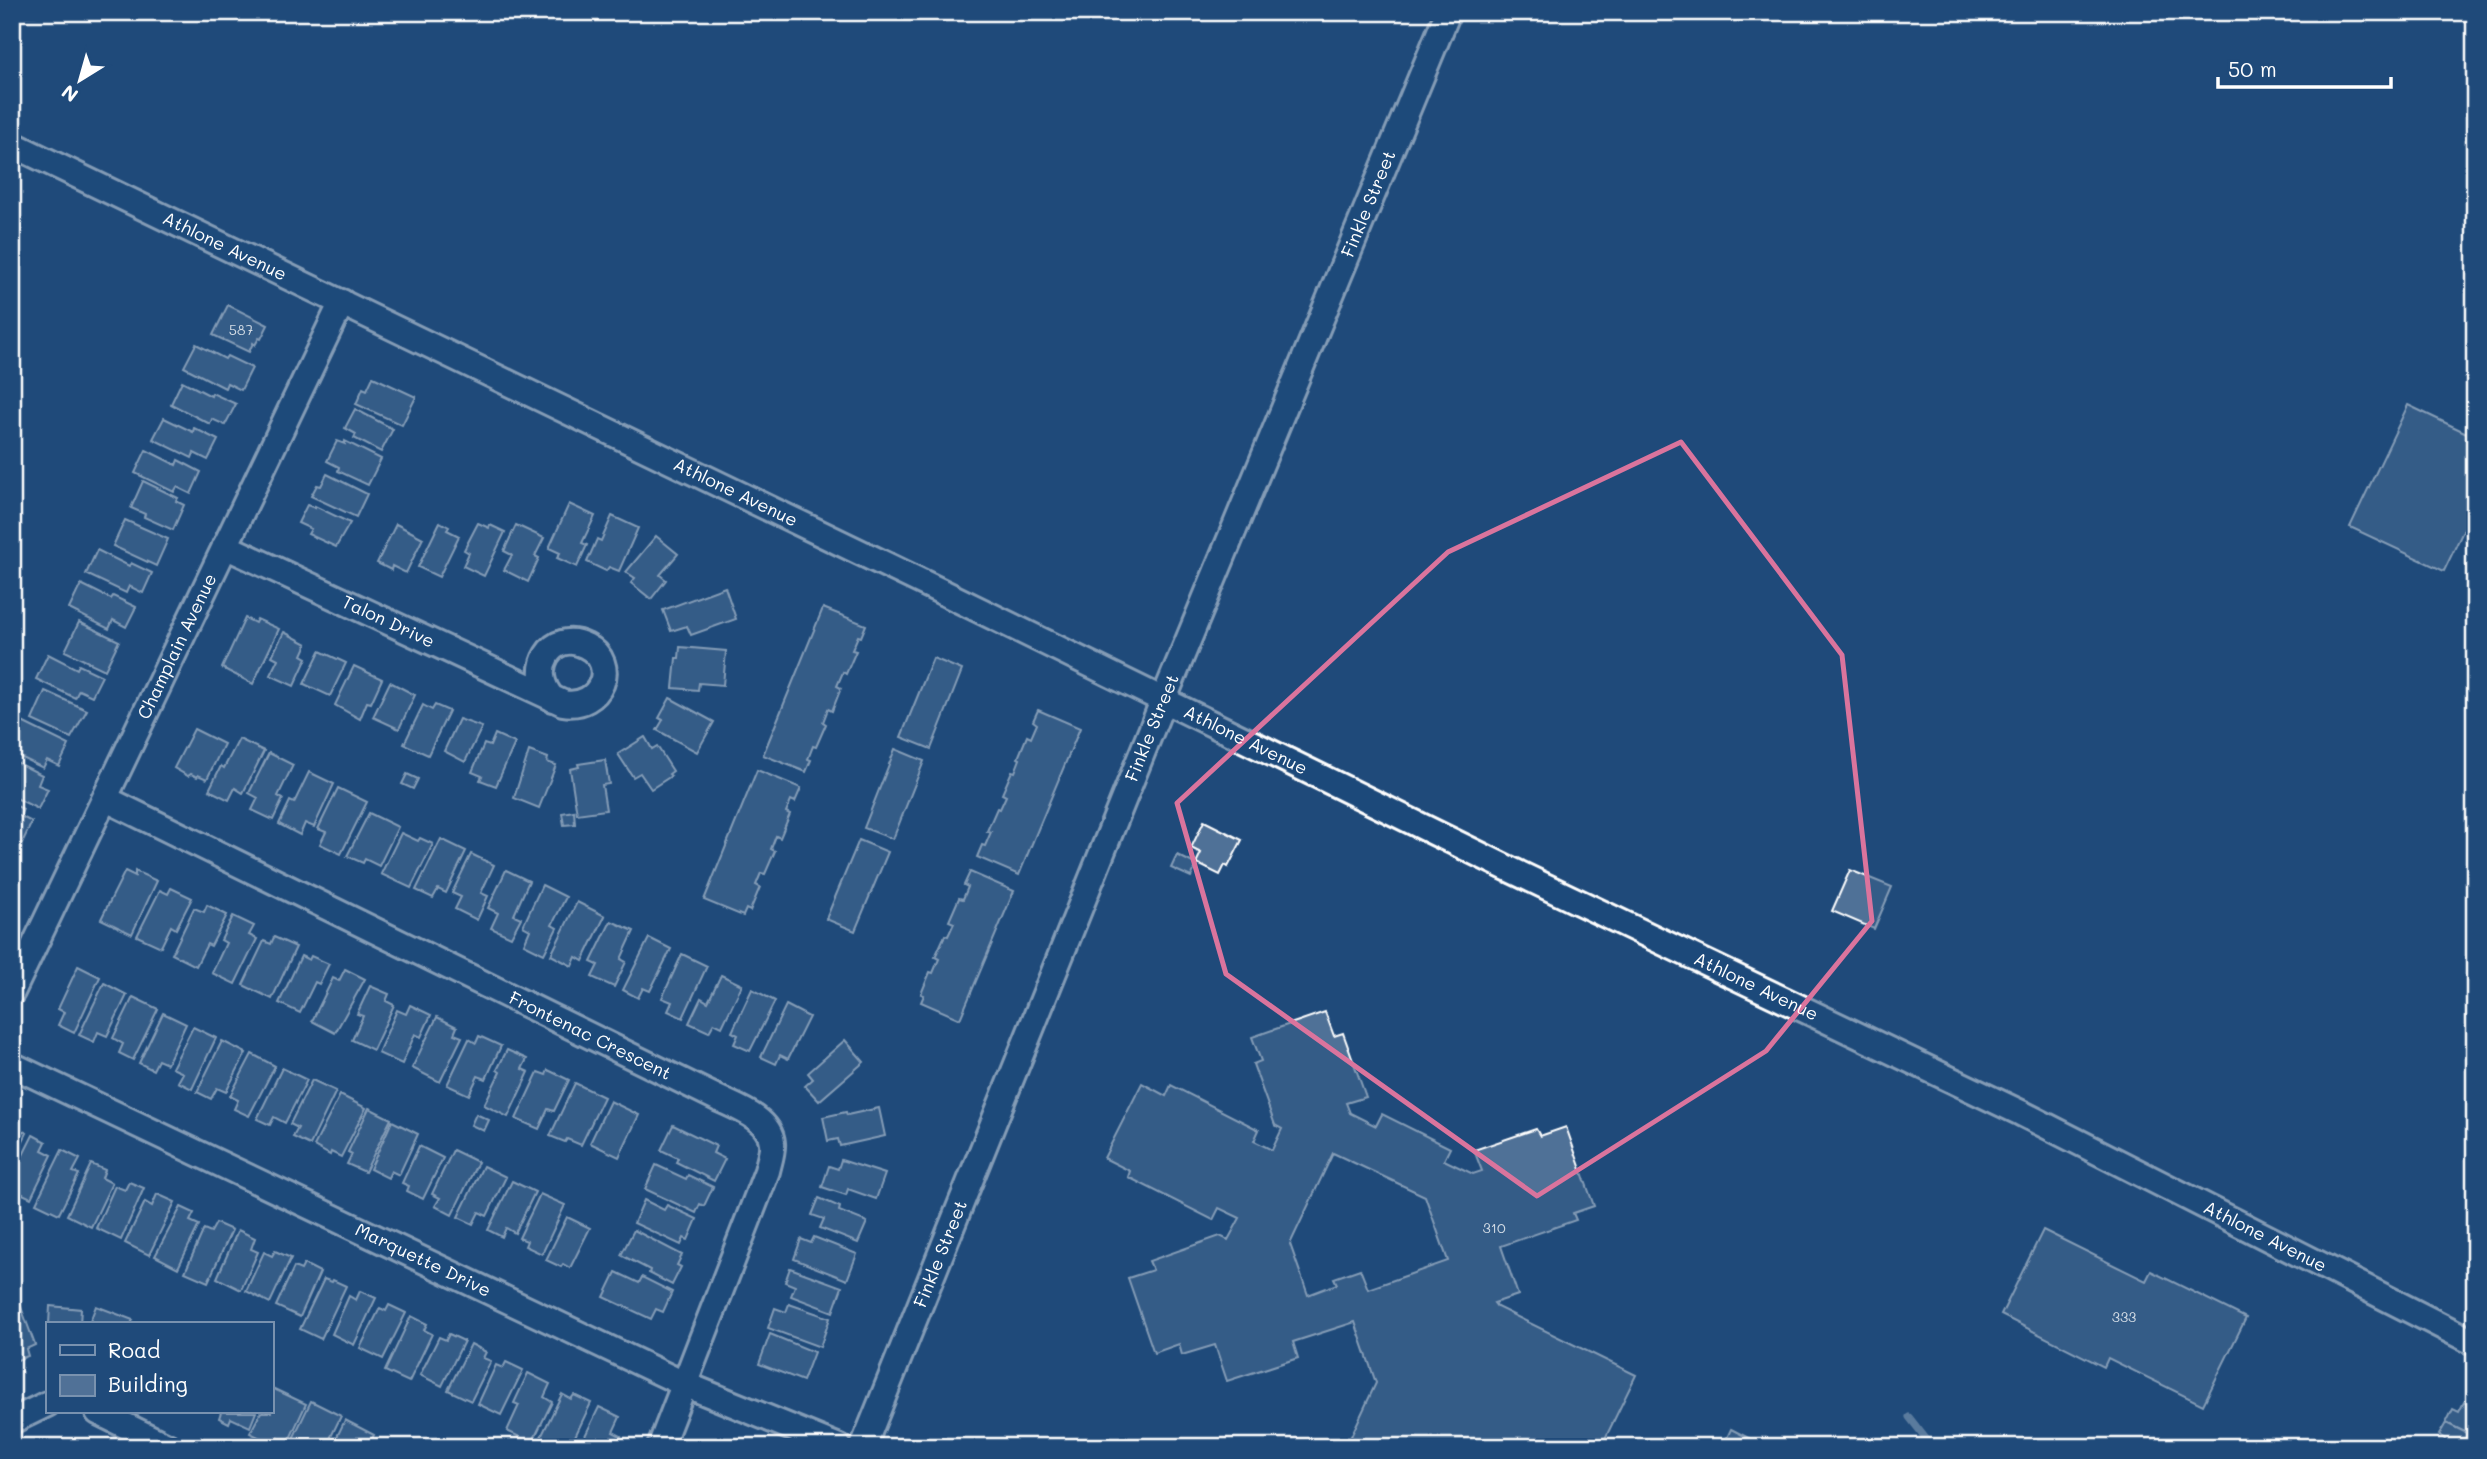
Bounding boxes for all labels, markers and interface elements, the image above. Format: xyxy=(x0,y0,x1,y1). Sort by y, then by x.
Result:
north arrow xyxy=(46,46,116,116)
scale bar xyxy=(2218,46,2391,90)
text: 50 m xyxy=(2228,55,2277,82)
text: N xyxy=(56,80,83,108)
street label: Finkle Street xyxy=(1335,146,1401,261)
street label: Athlone Avenue xyxy=(159,205,291,286)
house number: 587 xyxy=(229,320,253,339)
street label: Athlone Avenue xyxy=(670,451,802,532)
street label: Champlain Avenue xyxy=(131,569,221,723)
street label: Talon Drive xyxy=(338,589,439,653)
street label: Finkle Street xyxy=(1119,670,1184,785)
street label: Athlone Avenue xyxy=(1180,699,1312,780)
street label: Athlone Avenue xyxy=(1690,946,1823,1026)
street label: Frontenac Crescent xyxy=(505,985,676,1085)
street label: Athlone Avenue xyxy=(2200,1194,2331,1277)
street label: Finkle Street xyxy=(907,1196,972,1311)
street label: Marquette Drive xyxy=(352,1217,495,1302)
house number: 310 xyxy=(1482,1218,1506,1237)
house number: 333 xyxy=(2112,1307,2136,1326)
legend xyxy=(46,1322,273,1414)
text: Road xyxy=(108,1336,160,1363)
text: Building xyxy=(108,1370,188,1397)

